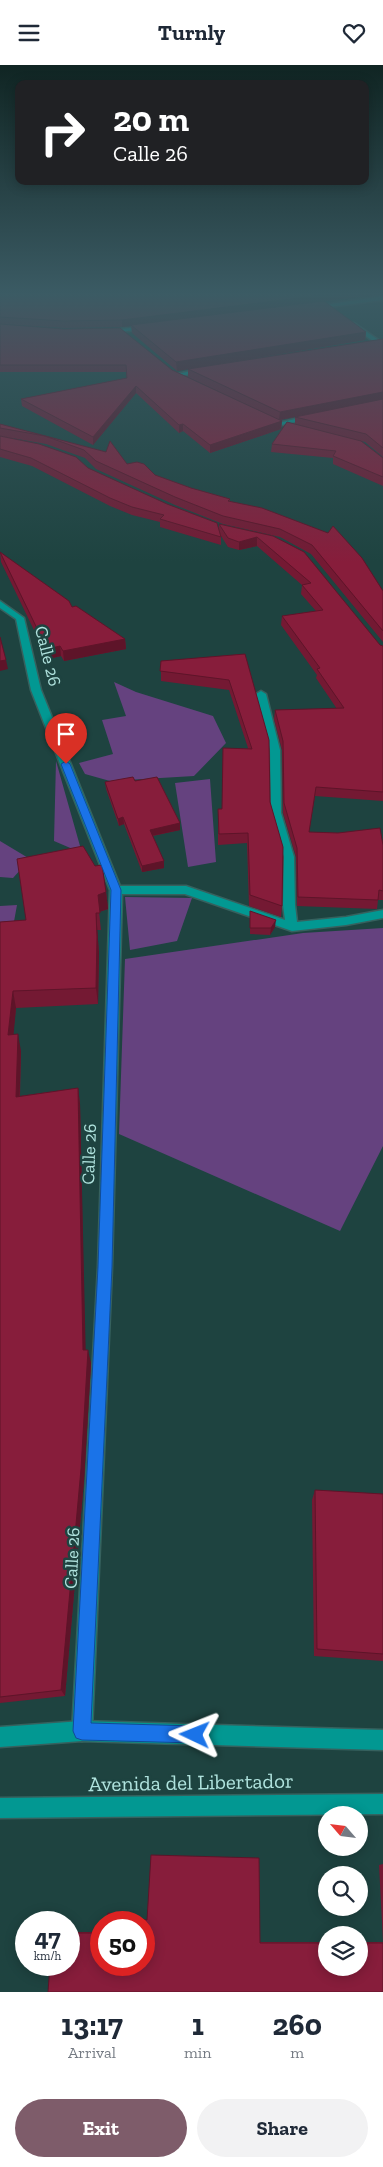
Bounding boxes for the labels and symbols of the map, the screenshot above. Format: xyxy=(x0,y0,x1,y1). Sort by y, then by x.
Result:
street label: Calle 26 xyxy=(30,624,66,688)
pin xyxy=(45,713,87,764)
street label: Calle 26 xyxy=(77,1123,101,1185)
street label: Calle 26 xyxy=(59,1527,85,1589)
position arrow xyxy=(168,1708,220,1760)
street label: Avenida del Libertador xyxy=(88,1768,294,1796)
north arrow xyxy=(318,1806,368,1856)
speed limit sign: 50 xyxy=(90,1911,155,1976)

